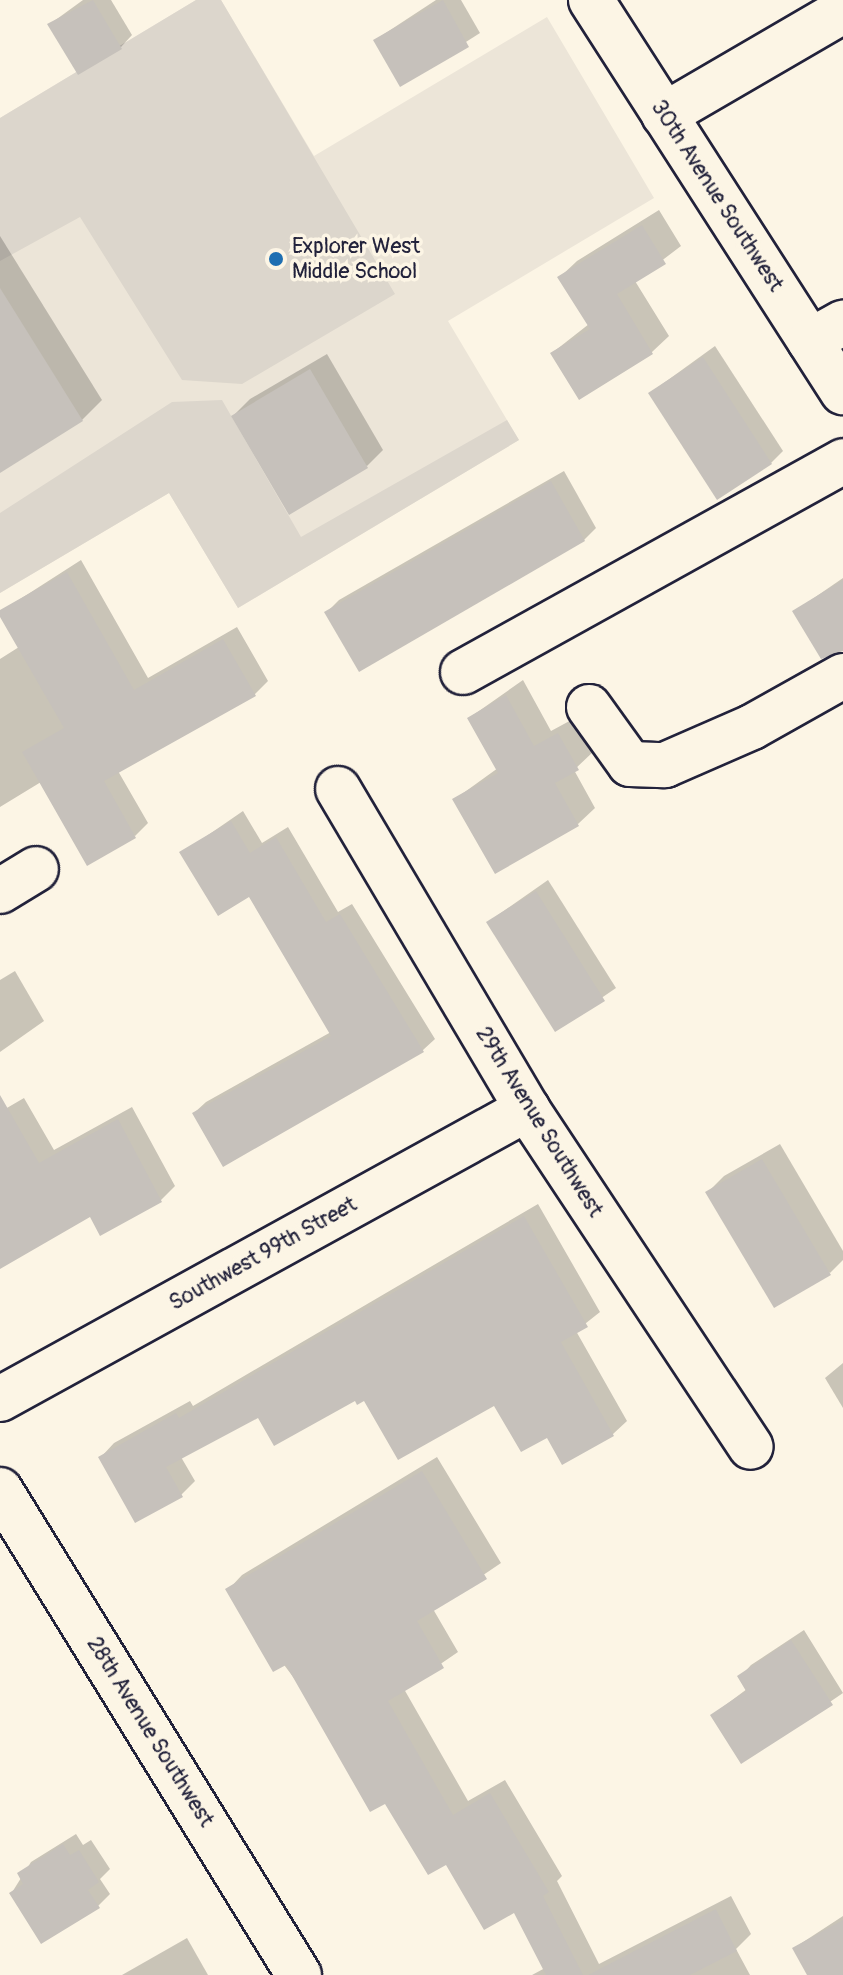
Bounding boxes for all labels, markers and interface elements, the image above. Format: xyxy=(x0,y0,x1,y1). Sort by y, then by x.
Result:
street label: 30th Avenue Southwest xyxy=(645,95,789,297)
place label: Explorer West Middle School xyxy=(292,233,420,284)
marker: Explorer West Middle School xyxy=(267,250,285,268)
street label: 29th Avenue Southwest xyxy=(470,1022,608,1222)
street label: Southwest 99th Street xyxy=(165,1191,361,1317)
street label: 28th Avenue Southwest xyxy=(81,1632,219,1832)

